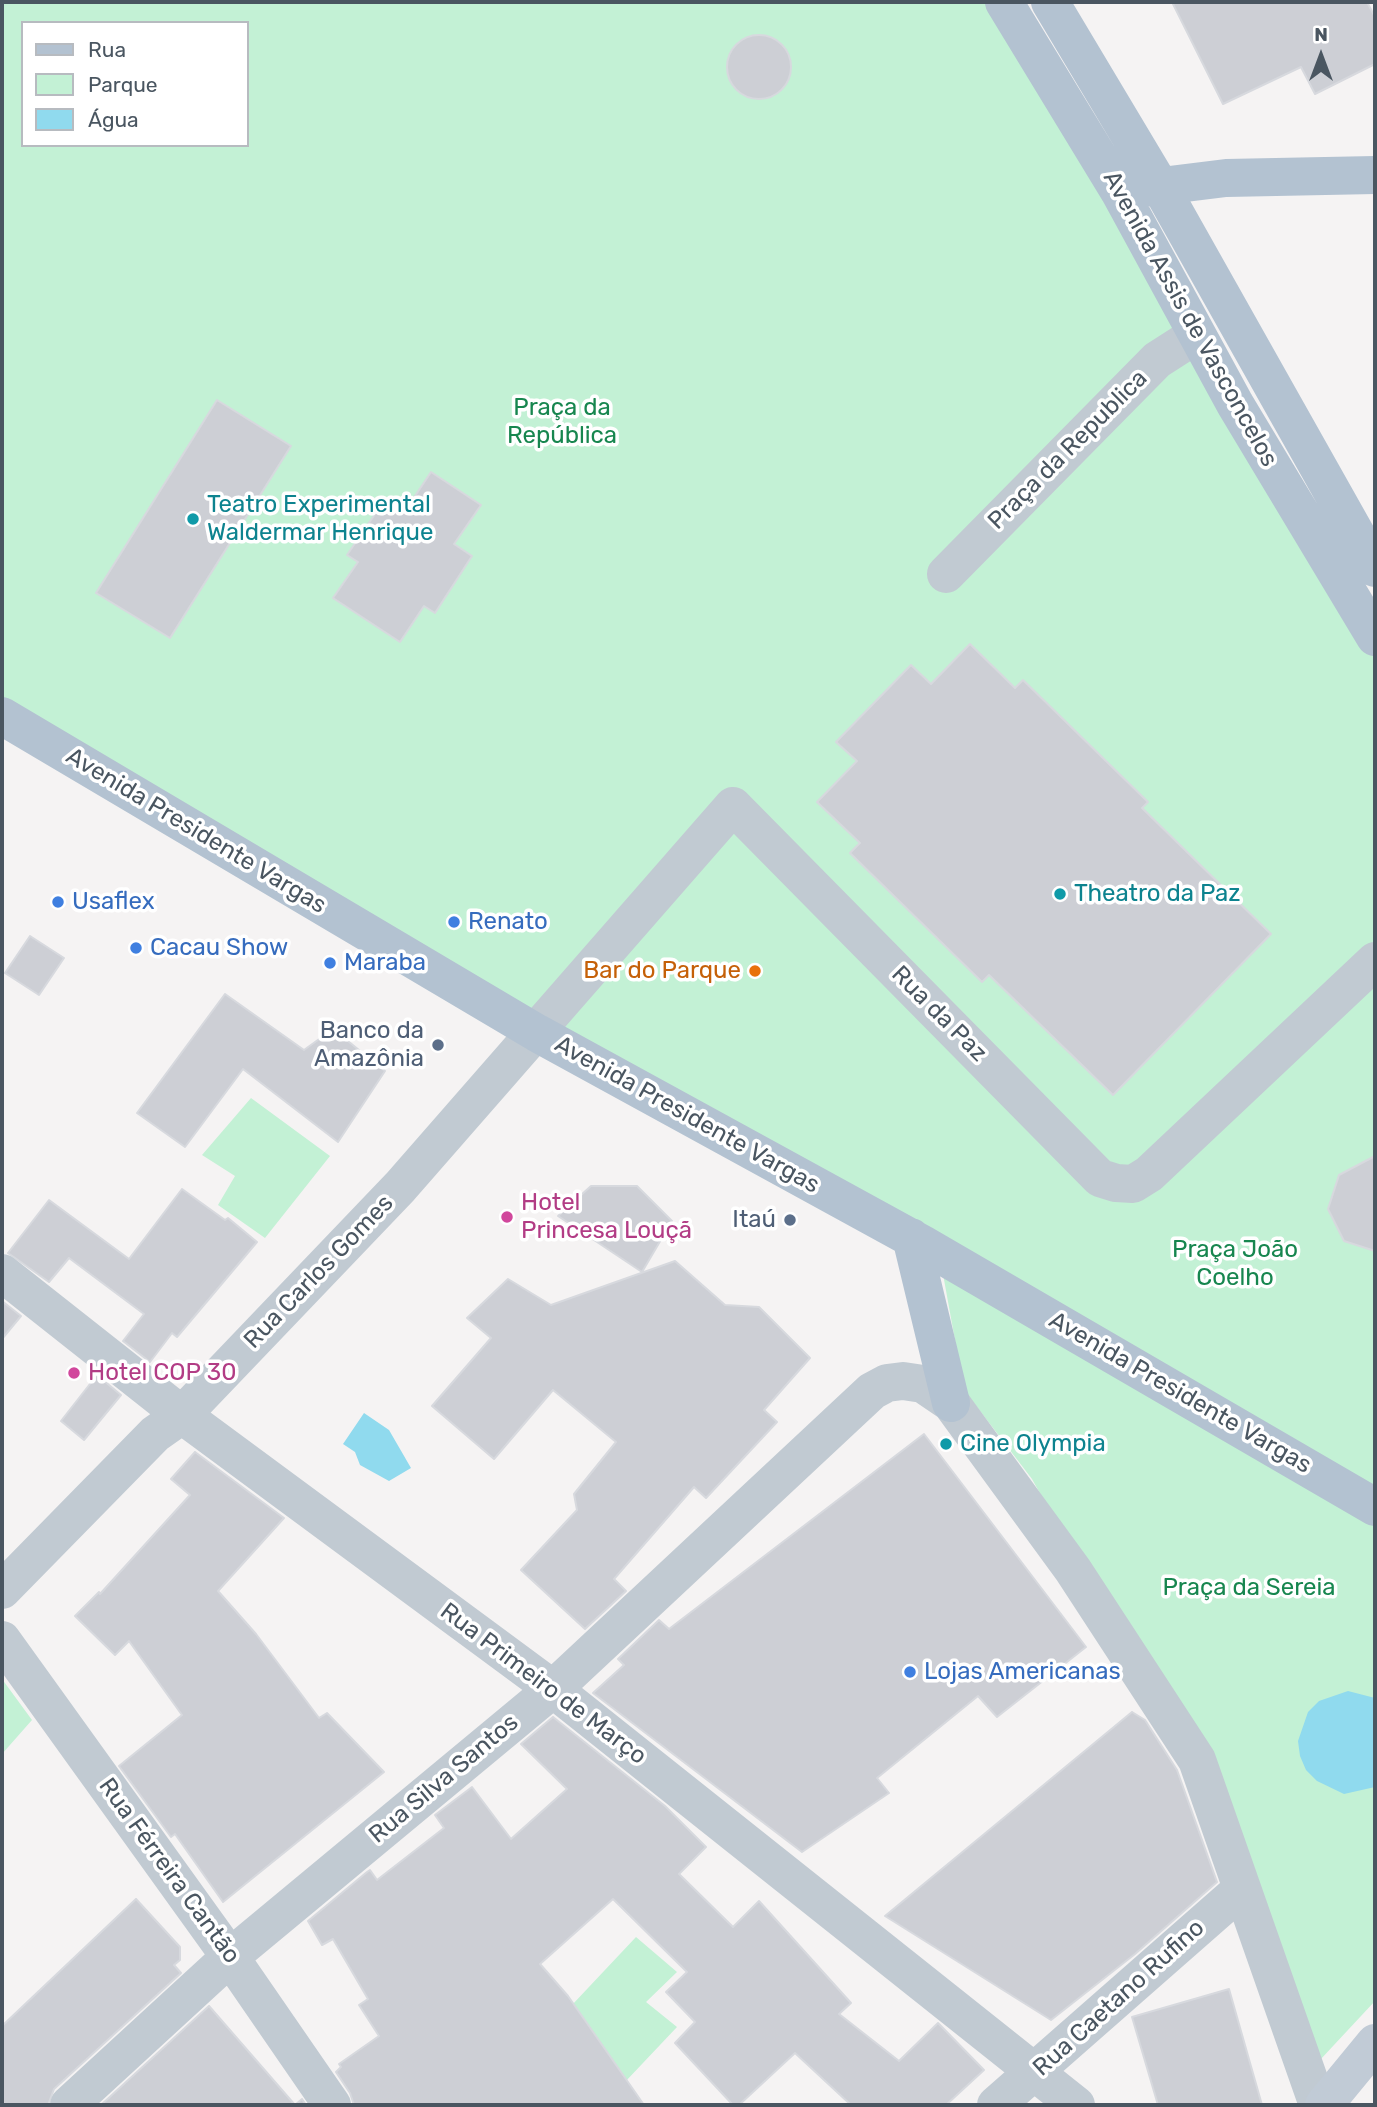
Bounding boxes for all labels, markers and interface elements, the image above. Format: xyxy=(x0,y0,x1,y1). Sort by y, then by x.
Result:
legend xyxy=(21,21,248,147)
north arrow xyxy=(1286,21,1356,91)
text: N xyxy=(1314,23,1328,46)
text: Rua xyxy=(88,37,126,62)
text: Parque xyxy=(88,72,158,97)
text: Água xyxy=(88,107,139,132)
street label: Avenida Assis de Vasconcelos xyxy=(1097,166,1283,472)
street label: Praça da Republica xyxy=(982,364,1154,536)
park label: Praça da República xyxy=(507,394,617,450)
place label: Teatro Experimental Waldermar Henrique xyxy=(207,491,433,547)
marker: Teatro Experimental Waldermar Henrique xyxy=(185,511,201,527)
street label: Avenida Presidente Vargas xyxy=(61,742,331,920)
place label: Theatro da Paz xyxy=(1074,880,1241,908)
marker: Theatro da Paz xyxy=(1052,886,1068,902)
place label: Usaflex xyxy=(72,888,155,916)
marker: Usaflex xyxy=(50,894,66,910)
place label: Renato xyxy=(468,908,548,936)
marker: Renato xyxy=(446,914,462,930)
place label: Cacau Show xyxy=(150,934,288,962)
marker: Cacau Show xyxy=(128,940,144,956)
place label: Maraba xyxy=(344,949,426,977)
marker: Maraba xyxy=(322,955,338,971)
place label: Bar do Parque xyxy=(583,957,741,985)
street label: Rua da Paz xyxy=(885,960,993,1068)
marker: Bar do Parque xyxy=(747,963,763,979)
place label: Banco da Amazônia xyxy=(314,1017,424,1073)
street label: Avenida Presidente Vargas xyxy=(550,1030,824,1200)
marker: Banco da Amazônia xyxy=(430,1037,446,1053)
street label: Rua Carlos Gomes xyxy=(238,1189,400,1355)
place label: Hotel Princesa Louçã xyxy=(521,1189,692,1245)
place label: Itaú xyxy=(732,1206,776,1234)
marker: Hotel Princesa Louçã xyxy=(499,1209,515,1225)
marker: Itaú xyxy=(782,1212,798,1228)
park label: Praça João Coelho xyxy=(1172,1236,1298,1292)
street label: Avenida Presidente Vargas xyxy=(1044,1306,1316,1480)
place label: Hotel COP 30 xyxy=(88,1359,237,1387)
marker: Hotel COP 30 xyxy=(66,1365,82,1381)
place label: Cine Olympia xyxy=(960,1430,1106,1458)
marker: Cine Olympia xyxy=(938,1436,954,1452)
park label: Praça da Sereia xyxy=(1162,1574,1336,1602)
street label: Rua Primeiro de Março xyxy=(434,1597,652,1771)
place label: Lojas Americanas xyxy=(924,1658,1121,1686)
marker: Lojas Americanas xyxy=(902,1664,918,1680)
street label: Rua Silva Santos xyxy=(364,1708,524,1850)
street label: Rua Férreira Cantão xyxy=(92,1773,246,1969)
street label: Rua Caetano Rufino xyxy=(1027,1914,1211,2082)

